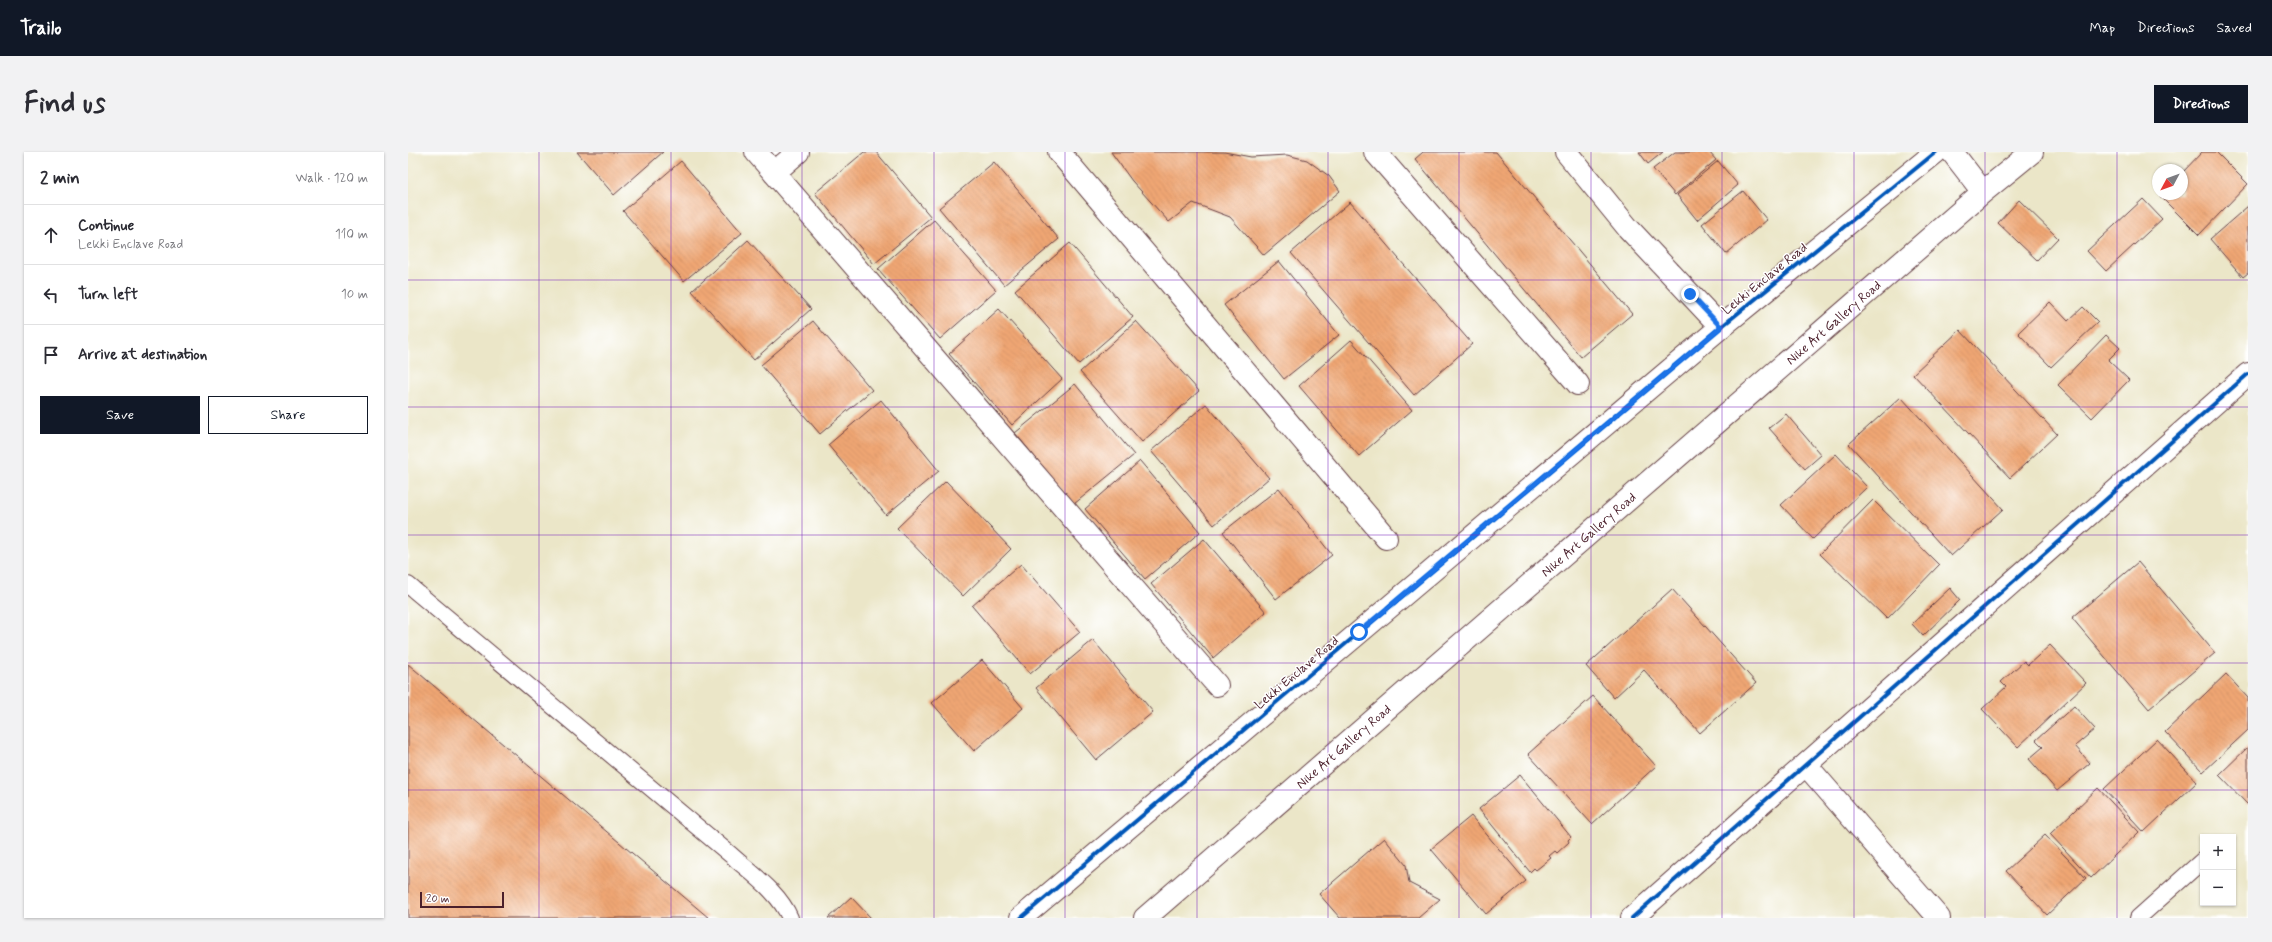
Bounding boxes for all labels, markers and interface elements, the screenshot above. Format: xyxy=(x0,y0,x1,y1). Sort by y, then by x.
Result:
text: Trailo xyxy=(20,16,62,41)
text: Map xyxy=(2089,19,2115,37)
text: Directions xyxy=(2137,19,2195,37)
text: Saved xyxy=(2217,19,2252,37)
button: Directions xyxy=(2154,85,2248,123)
text: Find us xyxy=(24,86,105,123)
north arrow xyxy=(2152,164,2188,200)
text: 2 min xyxy=(40,167,80,189)
text: Walk · 120 m xyxy=(296,170,368,187)
text: Continue xyxy=(78,216,134,236)
icon: ahead xyxy=(40,224,62,246)
text: 110 m xyxy=(335,226,368,243)
text: Lekki Enclave Road xyxy=(78,236,183,253)
street label: Lekki Enclave Road xyxy=(1719,239,1811,319)
street label: Nike Art Gallery Road xyxy=(1783,277,1885,369)
icon: left xyxy=(40,284,62,306)
text: Turn left xyxy=(78,285,138,305)
route end xyxy=(1681,285,1699,303)
text: 10 m xyxy=(341,286,368,303)
icon: arrive xyxy=(40,344,62,366)
text: Arrive at destination xyxy=(78,345,207,365)
button: Save xyxy=(40,396,200,434)
button: Share xyxy=(208,396,368,434)
street label: Nike Art Gallery Road xyxy=(1538,489,1640,581)
route start xyxy=(1350,623,1368,641)
street label: Lekki Enclave Road xyxy=(1251,633,1343,713)
street label: Nike Art Gallery Road xyxy=(1293,701,1395,793)
map controls xyxy=(2200,834,2236,906)
button: + xyxy=(2200,834,2236,870)
button: − xyxy=(2200,870,2236,906)
scale bar xyxy=(420,890,504,909)
text: 20 m xyxy=(426,892,449,906)

